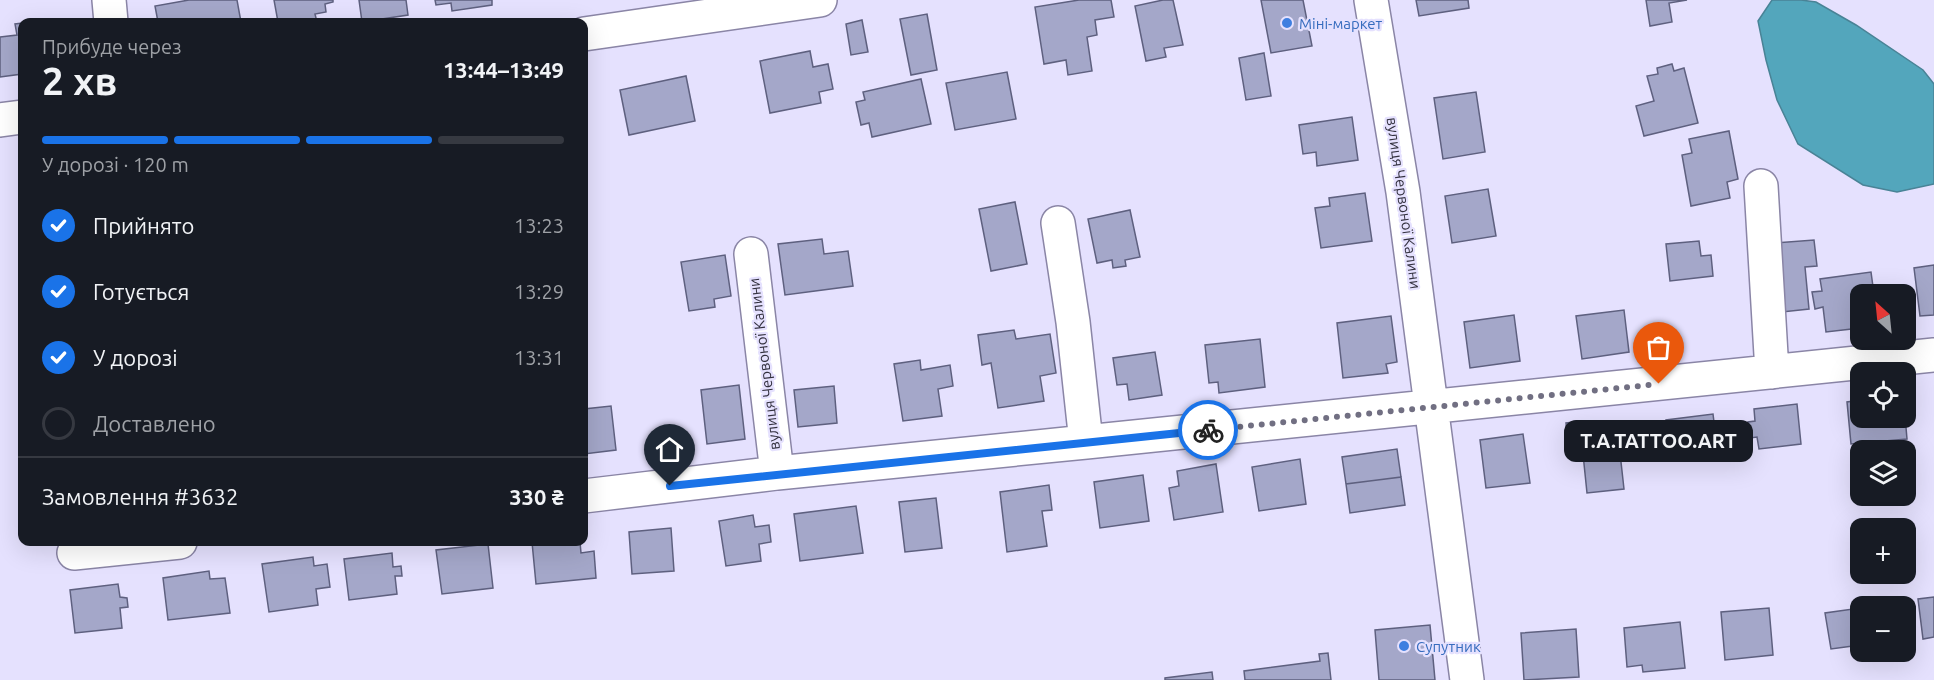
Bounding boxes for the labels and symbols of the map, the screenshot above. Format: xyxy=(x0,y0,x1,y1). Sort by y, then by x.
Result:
place label: Міні-маркет xyxy=(1299,15,1383,32)
marker: Міні-маркет xyxy=(1280,16,1294,30)
street label: вулиця Червоної Калини xyxy=(1384,116,1424,290)
street label: вулиця Червоної Калини xyxy=(745,277,783,451)
north arrow xyxy=(1850,284,1916,350)
pin xyxy=(1633,322,1684,384)
courier xyxy=(1178,400,1238,460)
callout: T.A.TATTOO.ART xyxy=(1564,420,1754,462)
pin xyxy=(644,424,695,486)
place label: Супутник xyxy=(1416,638,1481,655)
marker: Супутник xyxy=(1397,639,1411,653)

